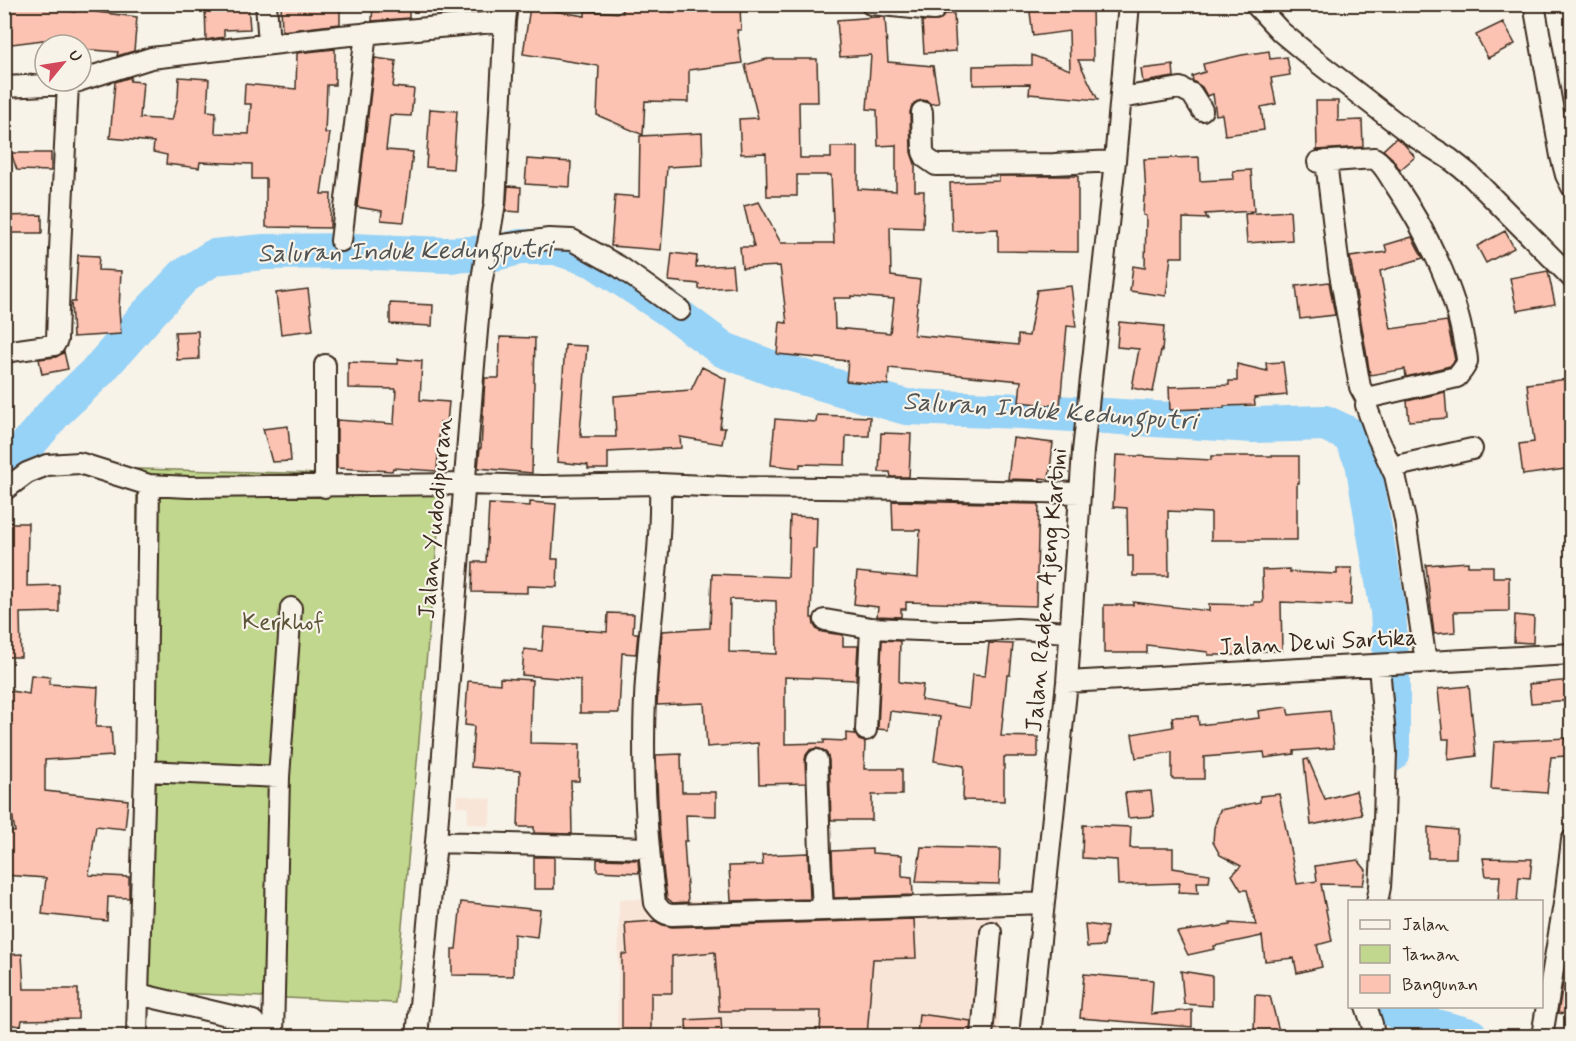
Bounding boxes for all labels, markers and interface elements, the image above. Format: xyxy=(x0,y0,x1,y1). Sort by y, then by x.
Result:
north arrow xyxy=(33,33,93,93)
text: U xyxy=(63,46,86,66)
water label: Saluran Induk Kedungputri xyxy=(257,232,556,275)
water label: Saluran Induk Kedungputri xyxy=(902,385,1201,442)
street label: Jalan Yudodipuran xyxy=(412,415,460,620)
street label: Jalan Raden Ajeng Kartini xyxy=(1019,447,1077,734)
park label: Kerkhof xyxy=(242,607,324,638)
street label: Jalan Dewi Sartika xyxy=(1218,622,1418,664)
legend xyxy=(1348,900,1543,1008)
text: Jalan xyxy=(1402,913,1449,937)
text: Taman xyxy=(1402,943,1459,967)
text: Bangunan xyxy=(1402,973,1478,998)

